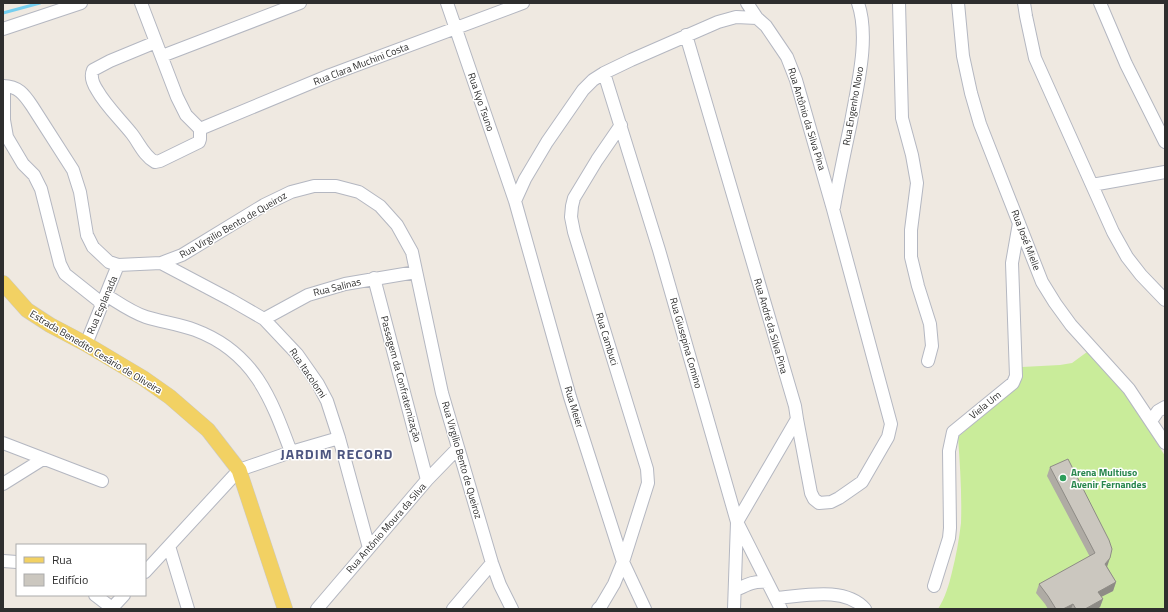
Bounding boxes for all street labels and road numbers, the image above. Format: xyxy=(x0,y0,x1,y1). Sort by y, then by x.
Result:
street label: Rua Clara Muchini Costa xyxy=(311,39,411,89)
street label: Rua Engenho Novo xyxy=(839,65,867,147)
street label: Rua Antônio da Silva Pina xyxy=(784,66,830,172)
street label: Rua Kyo Tsuno xyxy=(464,71,498,133)
street label: Rua Virgilio Bento de Queiroz xyxy=(177,188,290,262)
street label: Rua José Mielle xyxy=(1008,207,1044,273)
street label: Rua Esplanada xyxy=(83,273,121,337)
street label: Rua Salinas xyxy=(312,274,363,300)
street label: Rua André da Silva Pina xyxy=(750,276,792,376)
street label: Rua Giusepina Comino xyxy=(666,296,706,390)
street label: Estrada Benedito Cesário de Oliveira xyxy=(27,306,165,398)
street label: Rua Cambuci xyxy=(592,311,622,367)
street label: Passagem da Confraternização xyxy=(377,314,425,444)
street label: Rua Itacolomi xyxy=(286,345,330,401)
street label: Rua Meier xyxy=(561,384,588,430)
street label: Viela Um xyxy=(966,387,1004,423)
street label: Rua Virgilio Bento de Queiroz xyxy=(438,399,486,521)
street label: Rua Antônio Moura da Silva xyxy=(342,479,430,577)

